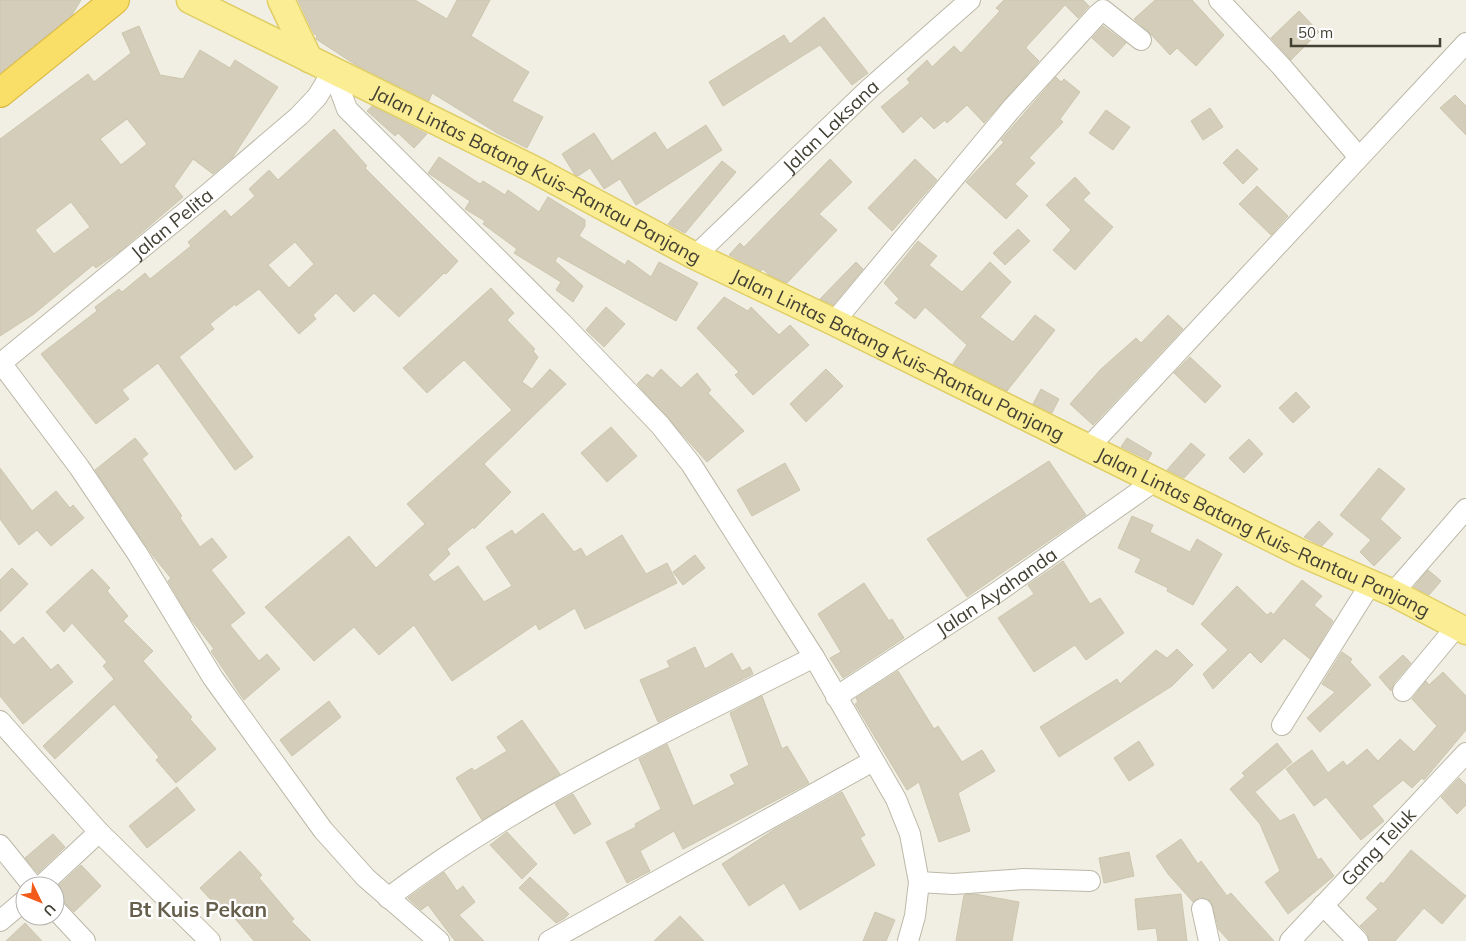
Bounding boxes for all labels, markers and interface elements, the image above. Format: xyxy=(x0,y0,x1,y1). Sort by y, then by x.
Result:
scale bar xyxy=(1291,15,1440,47)
text: 50 m xyxy=(1298,23,1333,42)
street label: Jalan Laksana xyxy=(777,74,884,178)
street label: Jalan Lintas Batang Kuis–Rantau Panjang xyxy=(368,80,705,269)
street label: Jalan Pelita xyxy=(126,183,218,264)
street label: Jalan Lintas Batang Kuis–Rantau Panjang xyxy=(728,263,1068,446)
street label: Jalan Lintas Batang Kuis–Rantau Panjang xyxy=(1092,442,1434,622)
street label: Jalan Ayahanda xyxy=(931,542,1061,641)
street label: Gang Teluk xyxy=(1336,803,1421,891)
north arrow xyxy=(15,876,65,926)
district label: Bt Kuis Pekan xyxy=(129,896,267,922)
text: U xyxy=(39,900,60,920)

